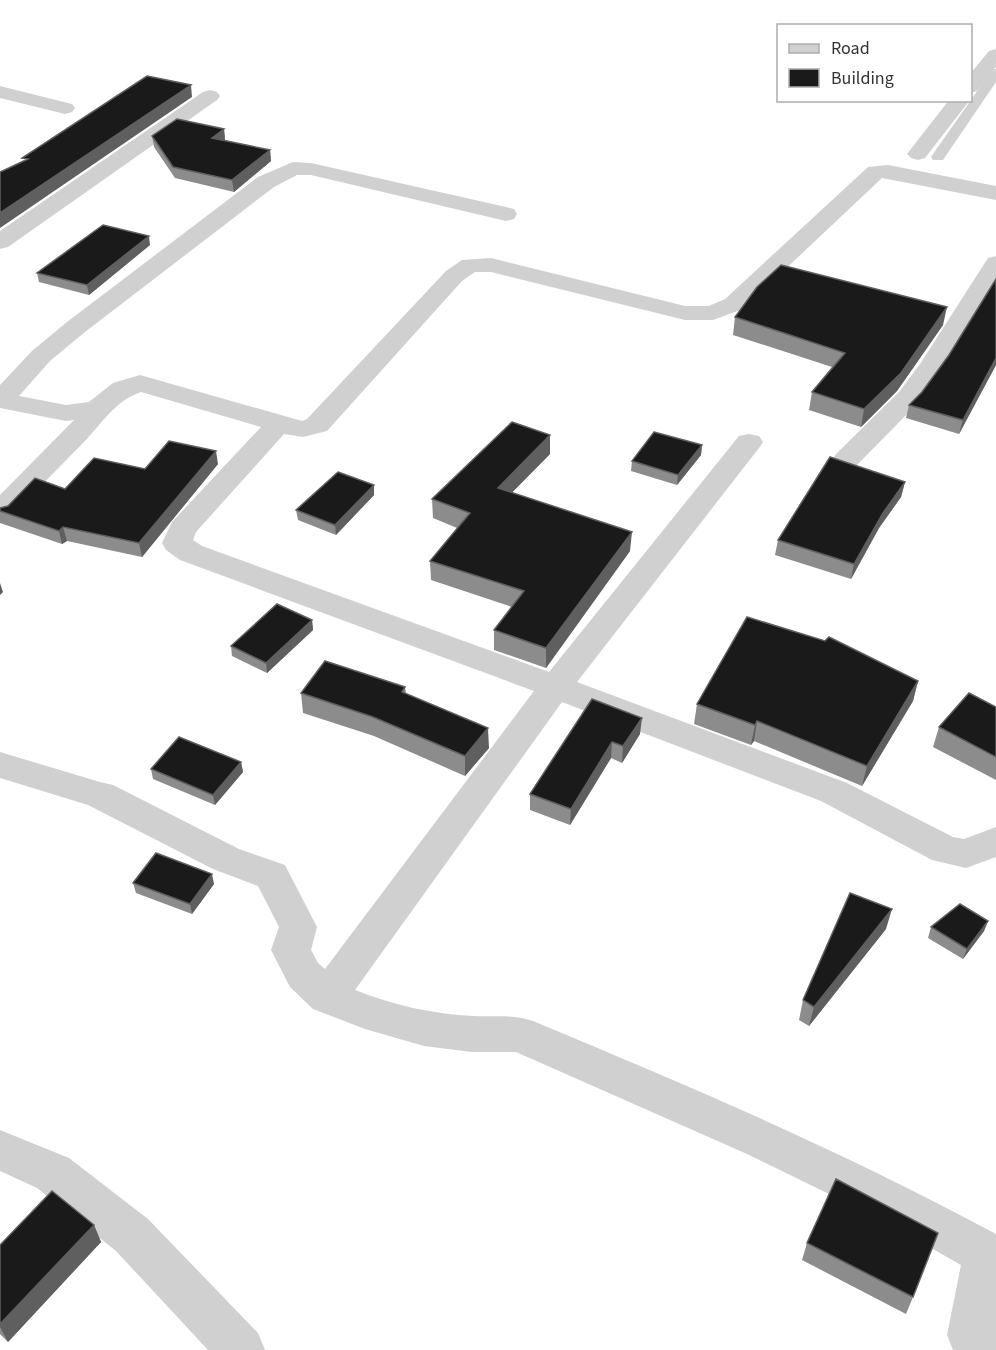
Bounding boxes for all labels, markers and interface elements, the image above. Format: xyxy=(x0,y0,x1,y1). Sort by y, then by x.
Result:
legend xyxy=(777,24,972,102)
text: Road xyxy=(831,36,870,61)
text: Building xyxy=(831,66,894,91)

